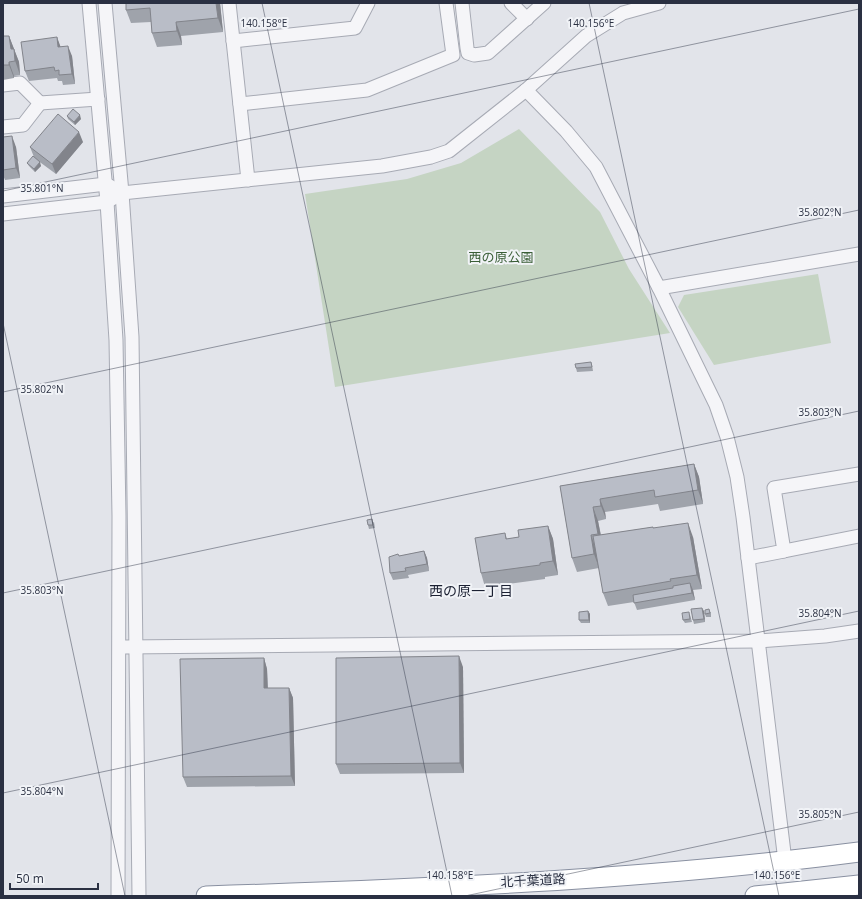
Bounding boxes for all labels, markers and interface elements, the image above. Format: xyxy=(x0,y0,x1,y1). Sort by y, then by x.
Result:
text: 140.158°E xyxy=(241,16,287,30)
text: 140.156°E xyxy=(568,16,614,30)
text: 35.801°N xyxy=(20,181,64,195)
text: 35.802°N xyxy=(798,205,842,219)
park label: 西の原公園 xyxy=(468,248,534,266)
text: 35.802°N xyxy=(20,382,64,396)
text: 35.803°N xyxy=(798,405,842,419)
district label: 西の原一丁目 xyxy=(429,581,513,600)
text: 35.803°N xyxy=(20,583,64,597)
text: 35.804°N xyxy=(798,606,842,620)
text: 35.804°N xyxy=(20,784,64,798)
text: 35.805°N xyxy=(798,807,842,821)
scale bar xyxy=(10,865,98,891)
text: 140.158°E xyxy=(427,868,473,882)
text: 140.156°E xyxy=(754,868,800,882)
street label: 北千葉道路 xyxy=(500,869,566,891)
text: 50 m xyxy=(16,870,44,887)

